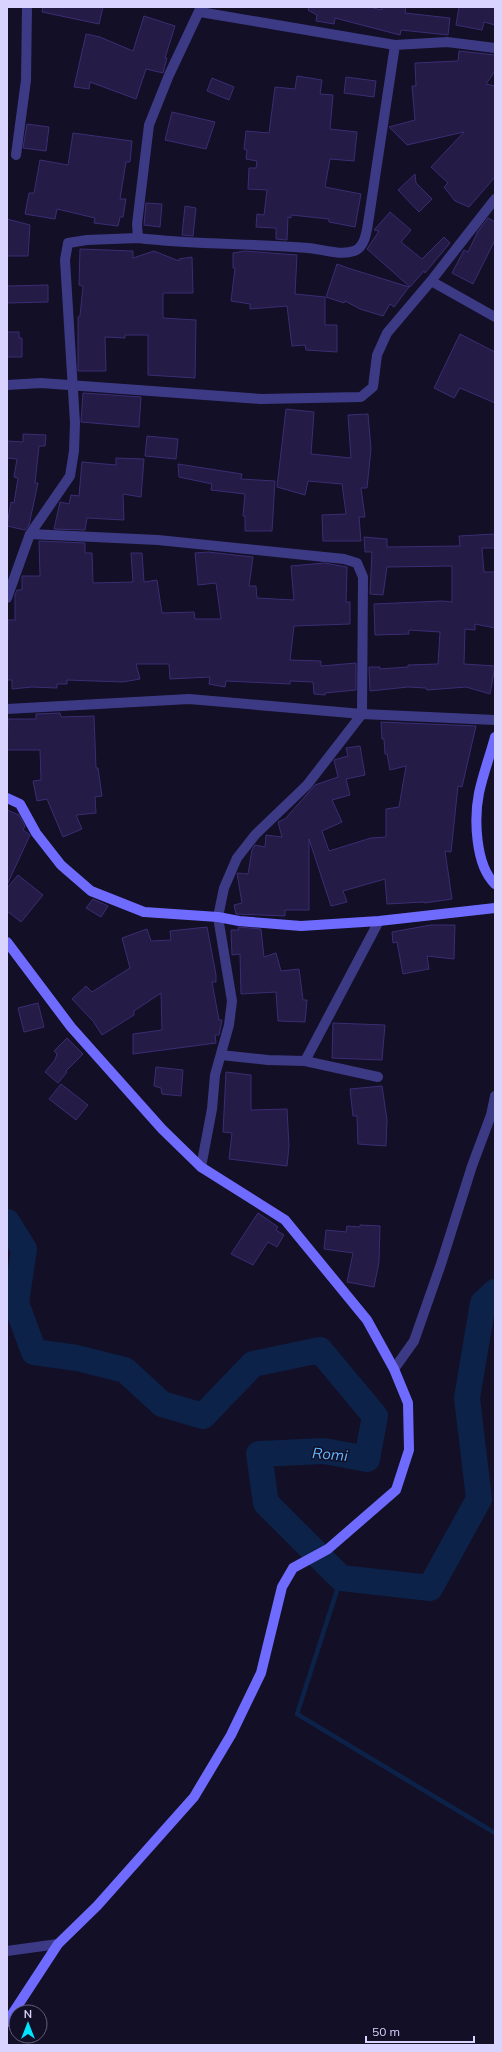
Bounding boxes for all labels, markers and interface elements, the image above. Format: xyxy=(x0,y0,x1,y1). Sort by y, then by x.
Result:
water label: Romi xyxy=(311,1443,349,1465)
north arrow xyxy=(8,2004,48,2044)
text: N xyxy=(24,2007,32,2021)
scale bar xyxy=(366,2018,474,2044)
text: 50 m xyxy=(372,2024,400,2039)

